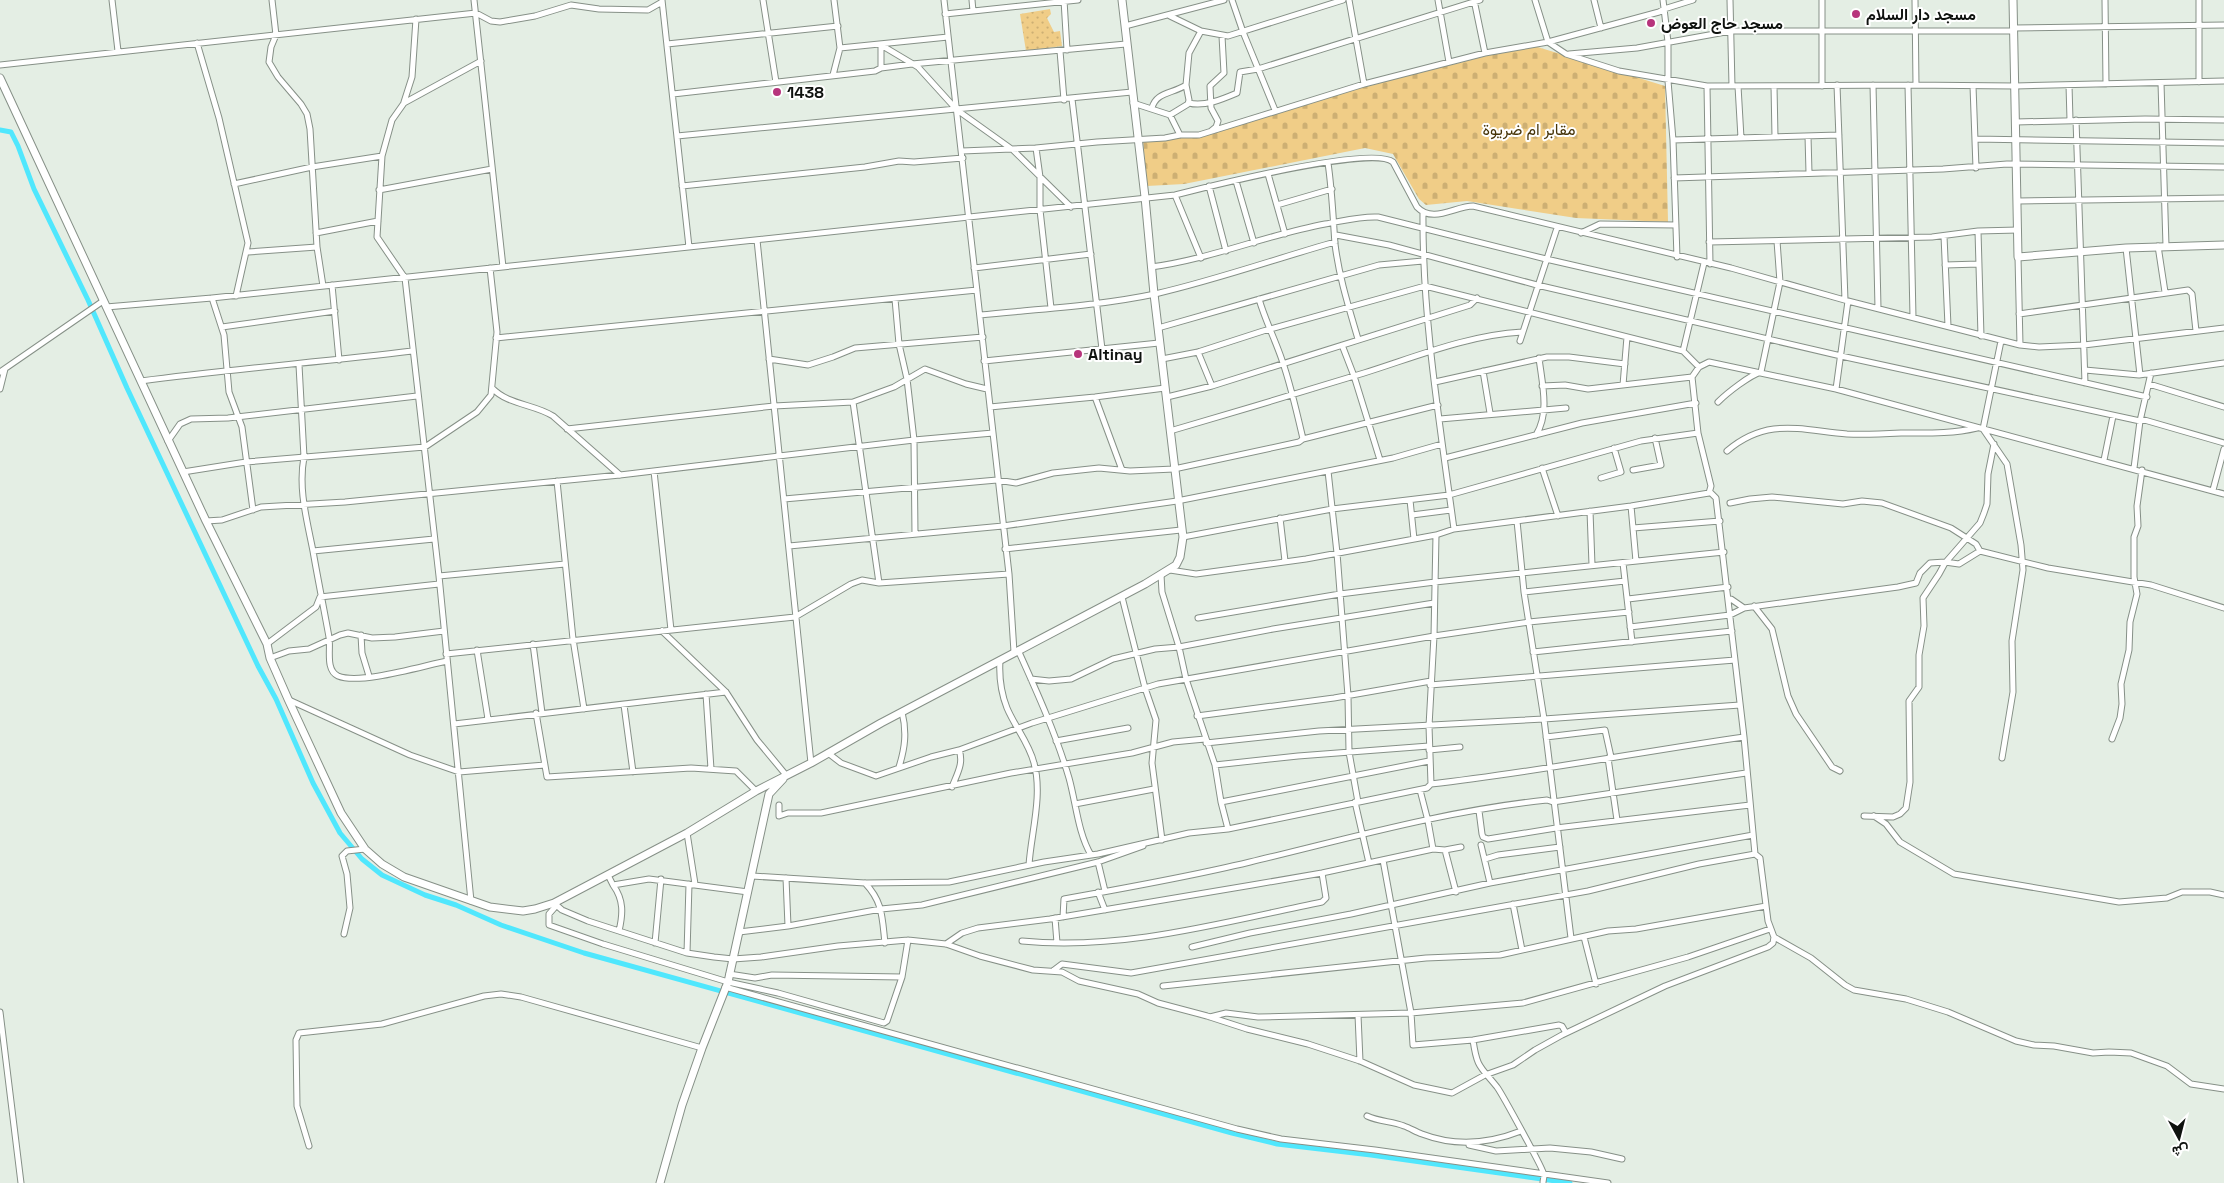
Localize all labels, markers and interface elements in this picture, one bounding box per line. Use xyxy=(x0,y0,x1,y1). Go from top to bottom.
place label: مسجد دار السلام xyxy=(1866,4,1976,25)
marker: مسجد دار السلام xyxy=(1850,8,1862,20)
place label: مسجد حاج العوض xyxy=(1661,13,1783,34)
marker: مسجد حاج العوض xyxy=(1645,17,1657,29)
place label: 1438 xyxy=(787,82,824,103)
marker: 1438 xyxy=(771,86,783,98)
park label: مقابر ام ضريوة xyxy=(1482,119,1576,140)
place label: Altinay xyxy=(1088,344,1143,365)
marker: Altinay xyxy=(1072,348,1084,360)
north arrow xyxy=(2154,1113,2204,1163)
text: ش xyxy=(2171,1141,2190,1161)

